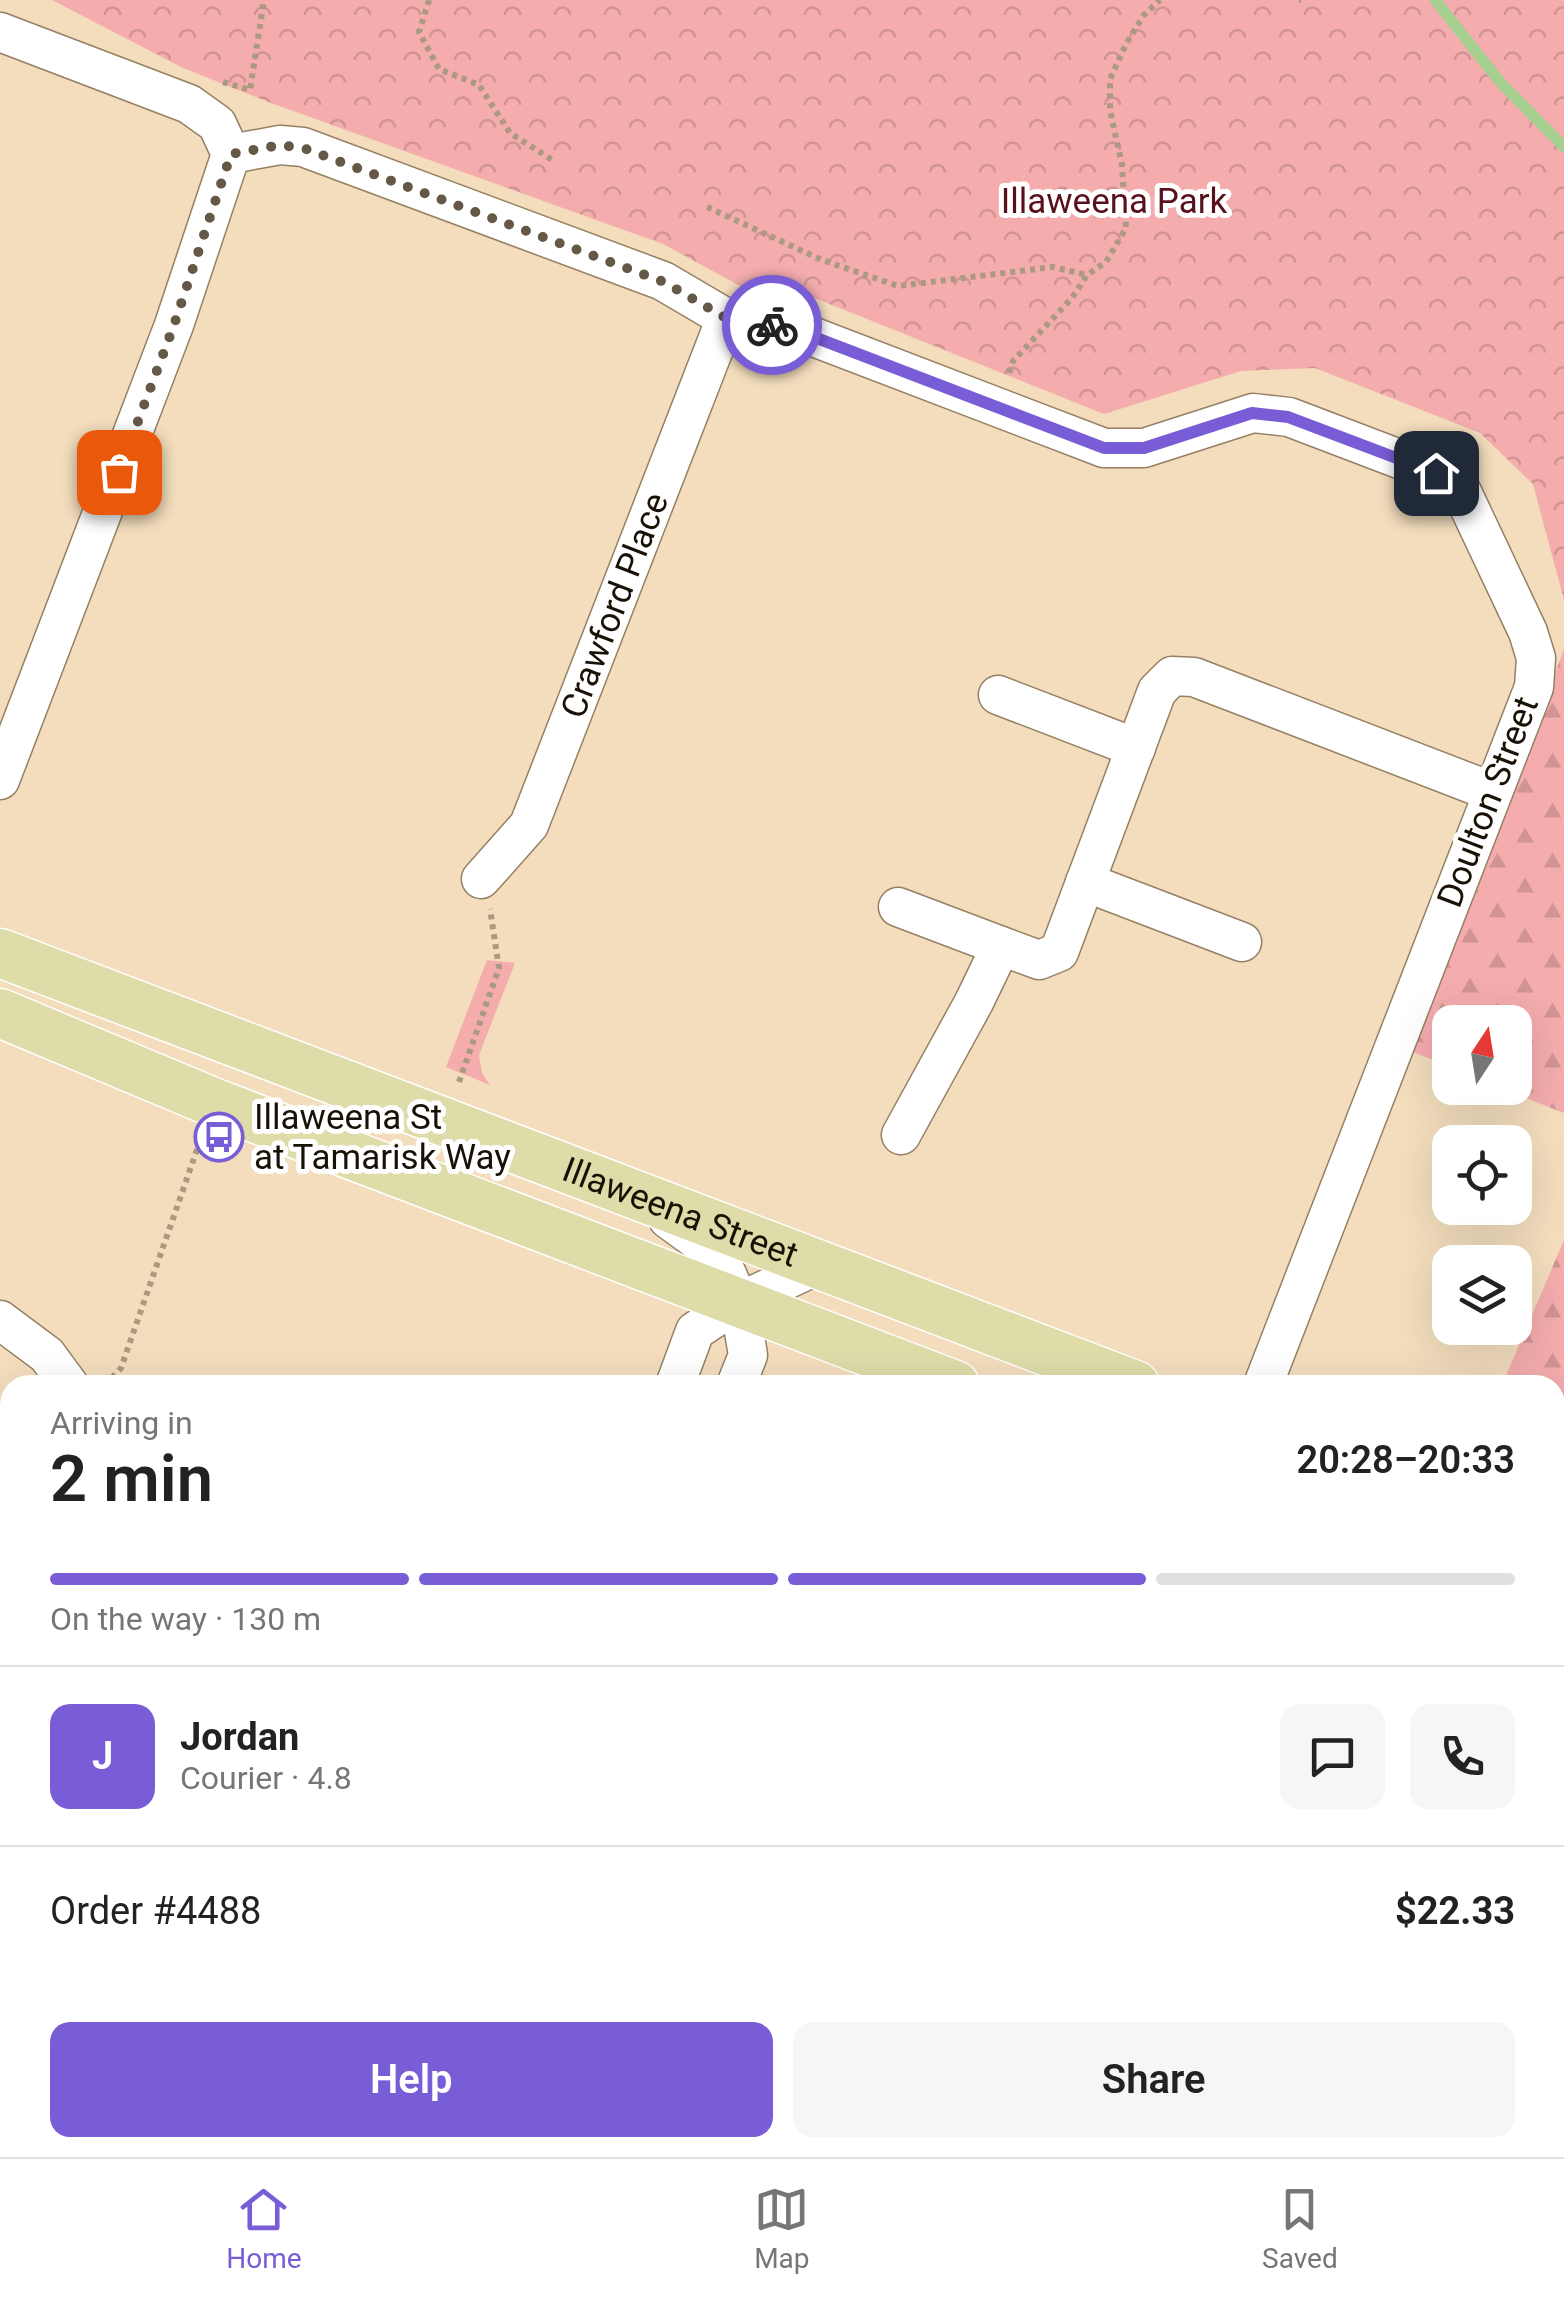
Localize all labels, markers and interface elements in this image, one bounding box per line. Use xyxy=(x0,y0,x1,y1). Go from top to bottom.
park label: Illaweena Park xyxy=(1001,181,1228,222)
courier xyxy=(722,275,822,375)
icon: bike xyxy=(745,298,800,353)
pin xyxy=(77,430,162,515)
pin xyxy=(1394,431,1479,516)
icon: bag xyxy=(92,445,147,500)
icon: home xyxy=(1409,446,1464,501)
street label: Crawford Place xyxy=(552,487,677,724)
street label: Doulton Street xyxy=(1429,691,1547,913)
north arrow xyxy=(1432,1005,1532,1105)
map controls xyxy=(1432,1005,1532,1345)
place label: Illaweena St at Tamarisk Way xyxy=(254,1097,511,1178)
bus stop icon: Illaweena St at Tamarisk Way xyxy=(193,1111,245,1163)
button: locate xyxy=(1432,1125,1532,1225)
street label: Illaweena Street xyxy=(557,1149,804,1275)
button: layers xyxy=(1432,1245,1532,1345)
text: Arriving in xyxy=(50,1404,193,1442)
text: 20:28–20:33 xyxy=(1296,1438,1515,1482)
text: 2 min xyxy=(50,1441,213,1517)
text: On the way · 130 m xyxy=(50,1600,321,1638)
button: chat xyxy=(1280,1704,1385,1809)
button: phone xyxy=(1410,1704,1515,1809)
text: Jordan xyxy=(180,1715,299,1759)
text: J xyxy=(92,1734,113,1778)
text: Courier · 4.8 xyxy=(180,1759,352,1797)
text: Order #4488 xyxy=(50,1889,261,1933)
text: $22.33 xyxy=(1395,1889,1515,1933)
button: Help xyxy=(50,2022,773,2137)
button: Share xyxy=(793,2022,1515,2137)
tab: Home xyxy=(226,2182,302,2275)
tab: Map xyxy=(754,2182,810,2275)
tab: Saved xyxy=(1262,2182,1338,2275)

